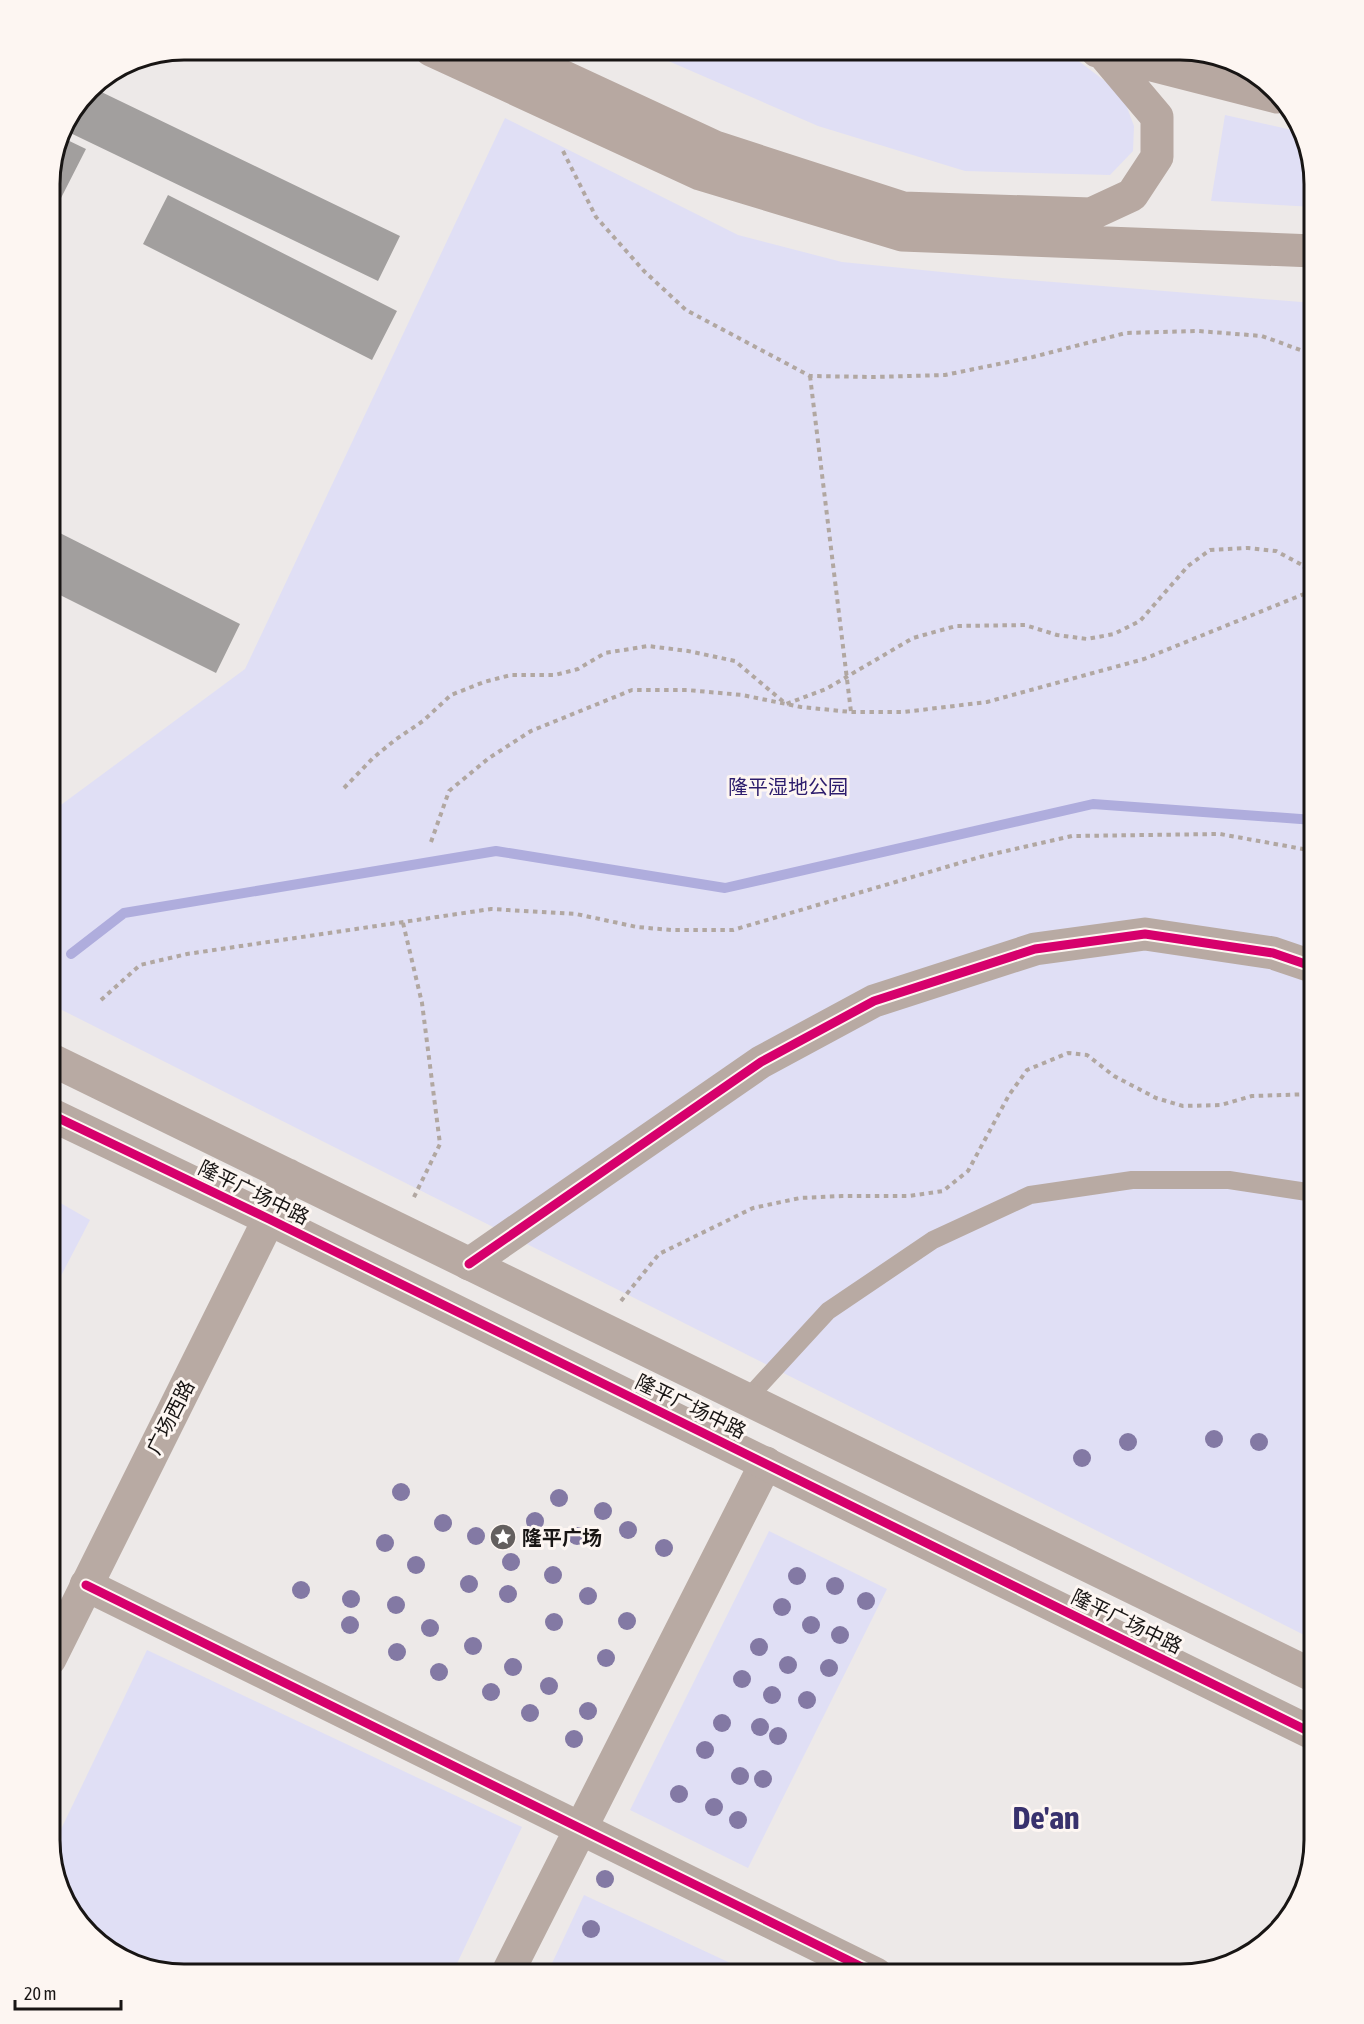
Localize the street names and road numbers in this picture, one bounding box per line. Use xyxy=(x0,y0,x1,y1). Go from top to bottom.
street label: 隆平广场中路 xyxy=(195,1155,313,1229)
street label: 隆平广场中路 xyxy=(632,1369,750,1443)
street label: 广场西路 xyxy=(142,1376,198,1458)
street label: 隆平广场中路 xyxy=(1068,1584,1186,1658)

